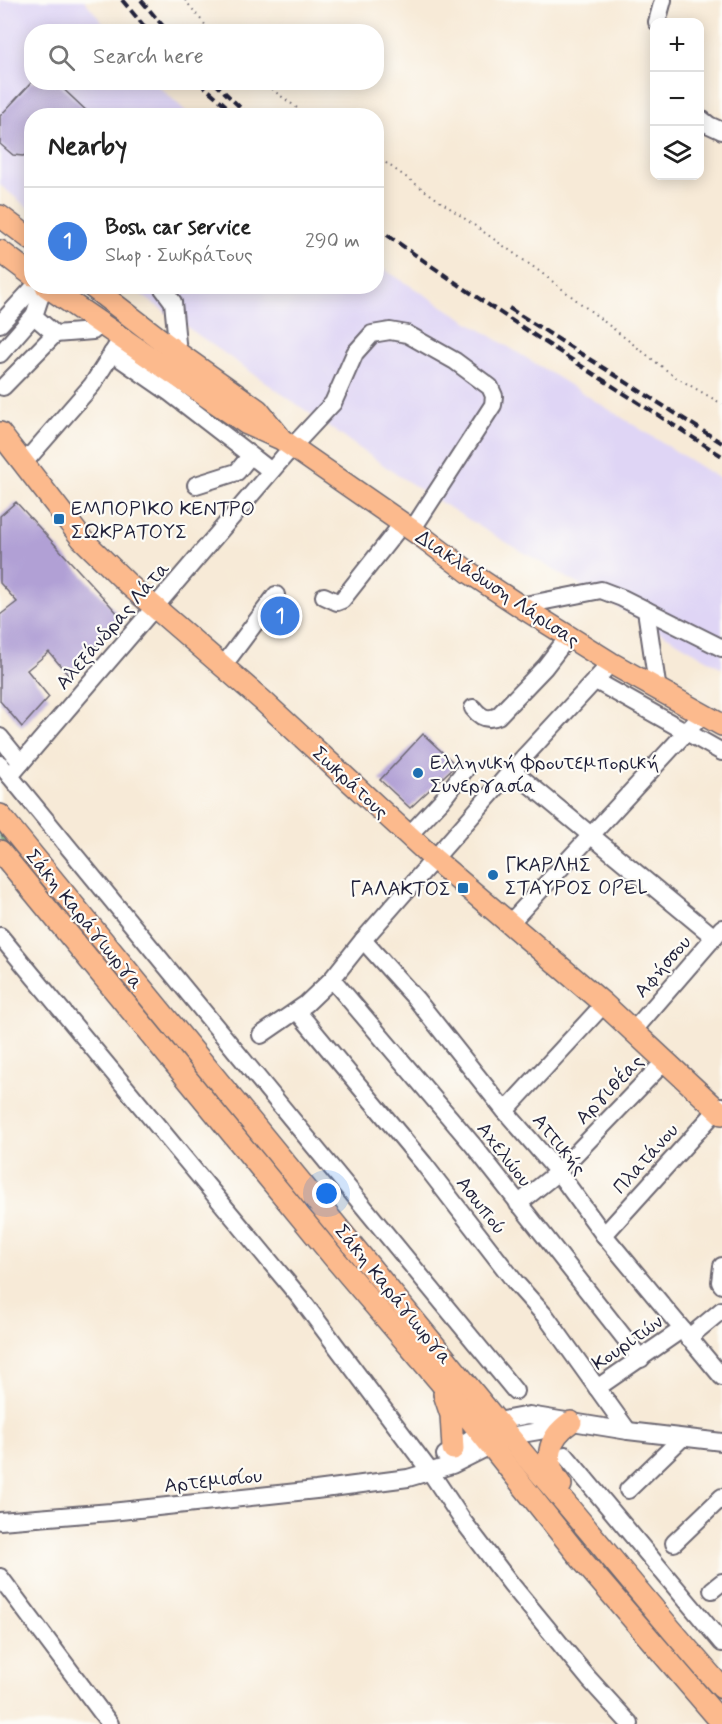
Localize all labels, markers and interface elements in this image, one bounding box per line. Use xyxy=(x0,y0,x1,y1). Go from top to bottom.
map controls xyxy=(650,18,704,180)
button: + xyxy=(650,18,704,72)
search box xyxy=(24,24,384,90)
icon: search xyxy=(45,41,78,74)
text: Search here xyxy=(93,43,204,71)
button: − xyxy=(650,72,704,126)
button: layers xyxy=(650,126,704,180)
text: Nearby xyxy=(48,130,127,164)
text: Bosh car service xyxy=(105,214,251,242)
text: 1 xyxy=(63,228,72,255)
text: 290 m xyxy=(305,228,360,255)
text: Shop · Σωκράτους xyxy=(105,242,253,269)
place label: ΕΜΠΟΡΙΚΟ ΚΕΝΤΡΟ ΣΩΚΡΑΤΟΥΣ xyxy=(71,496,255,546)
marker: ΕΜΠΟΡΙΚΟ ΚΕΝΤΡΟ ΣΩΚΡΑΤΟΥΣ xyxy=(52,512,66,526)
street label: Διακλάδωση Λάρισας xyxy=(410,524,585,654)
street label: Αλεξάνδρας Λάτα xyxy=(50,556,177,696)
pin: 1 xyxy=(260,594,300,638)
street label: Σωκράτους xyxy=(306,741,394,826)
place label: Ελληνική Φρουτεμπορική Συνεργασία xyxy=(430,750,659,800)
marker: Ελληνική Φρουτεμπορική Συνεργασία xyxy=(411,766,425,780)
street label: Σάκη Καράγιωργα xyxy=(19,844,149,996)
place label: ΓΚΑΡΛΗΣ ΣΤΑΥΡΟΣ OPEL xyxy=(505,852,648,902)
marker: ΓΚΑΡΛΗΣ ΣΤΑΥΡΟΣ OPEL xyxy=(486,868,500,882)
place label: ΓΑΛΑΚΤΟΣ xyxy=(350,876,451,903)
marker: ΓΑΛΑΚΤΟΣ xyxy=(456,881,470,895)
street label: Αφήσσου xyxy=(628,930,698,1004)
street label: Αργιθέας xyxy=(570,1049,650,1131)
street label: Αττικής xyxy=(526,1108,592,1182)
street label: Αχελώου xyxy=(470,1117,538,1193)
street label: Πλατάνου xyxy=(607,1118,685,1200)
street label: Ασωπού xyxy=(449,1171,512,1241)
your location xyxy=(312,1179,341,1208)
street label: Σάκη Καράγιωργα xyxy=(328,1219,458,1371)
street label: Κουριτών xyxy=(587,1309,669,1378)
street label: Αρτεμισίου xyxy=(163,1463,264,1500)

